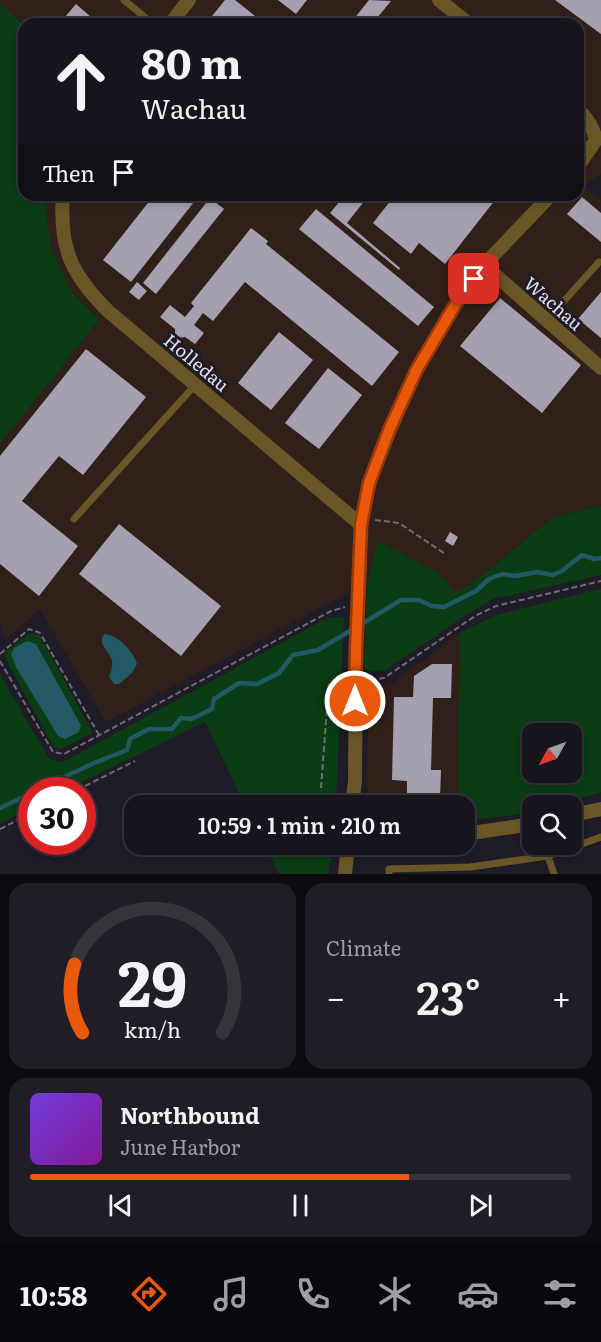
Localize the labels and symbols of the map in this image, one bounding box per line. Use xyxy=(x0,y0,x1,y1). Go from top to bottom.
pin xyxy=(448,253,499,304)
street label: Wachau xyxy=(519,270,589,336)
street label: Holledau xyxy=(158,327,236,397)
position arrow xyxy=(323,669,387,733)
north arrow xyxy=(522,723,582,783)
speed limit sign: 30 xyxy=(18,777,96,855)

